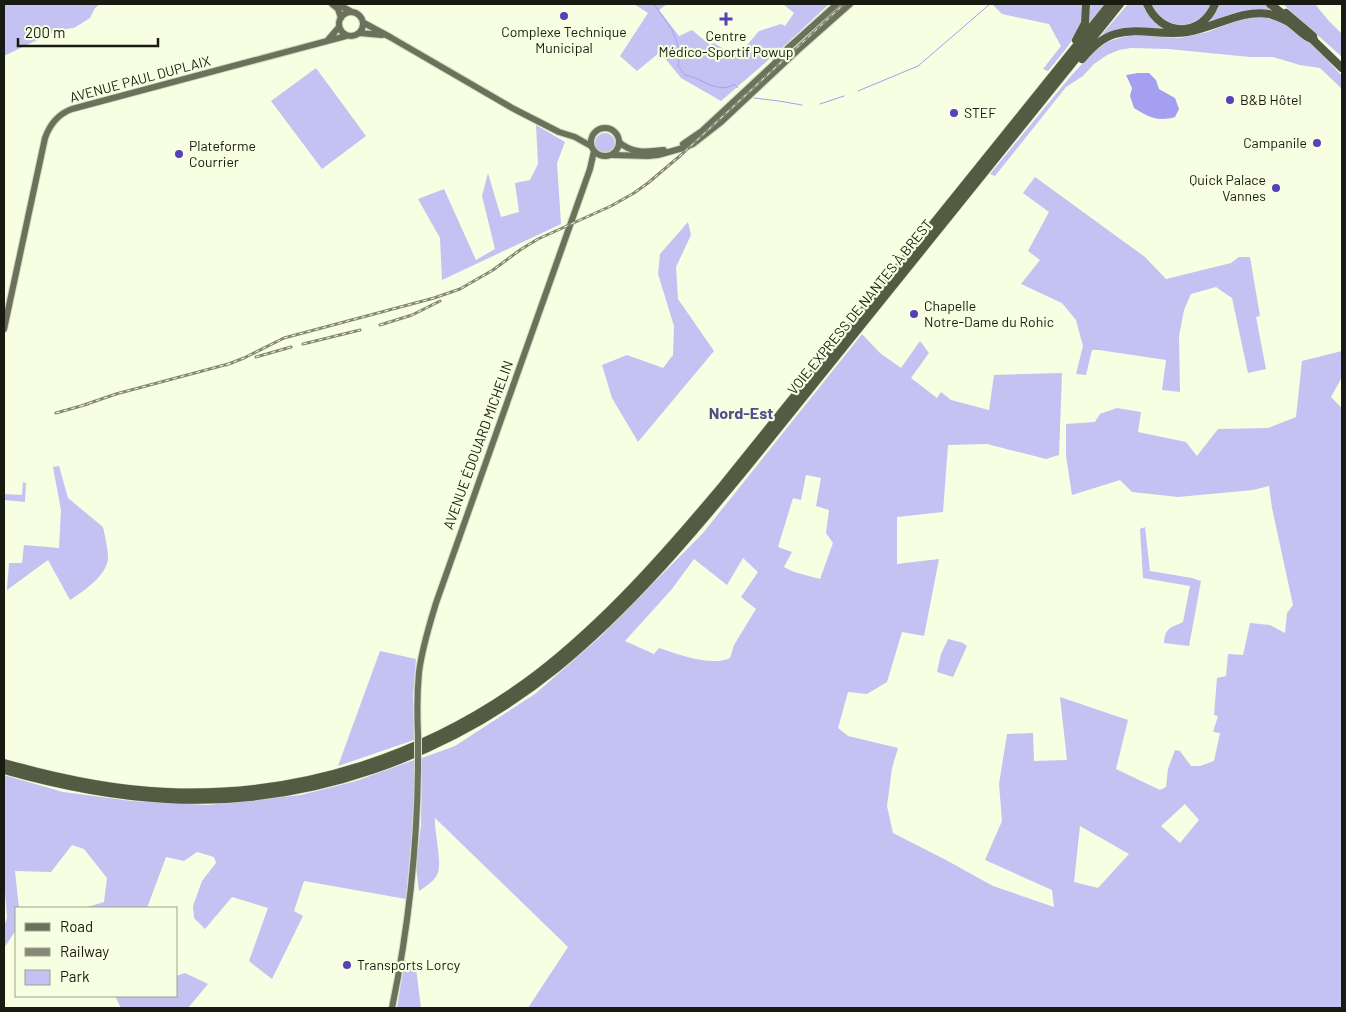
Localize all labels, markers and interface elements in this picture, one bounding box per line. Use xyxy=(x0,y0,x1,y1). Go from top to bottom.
marker: Complexe Technique Municipal xyxy=(558,10,570,22)
marker: Centre Médico-Sportif Powup xyxy=(719,12,733,26)
scale bar xyxy=(18,15,158,47)
text: 200 m xyxy=(25,23,65,41)
place label: Complexe Technique Municipal xyxy=(501,23,627,56)
place label: Centre Médico-Sportif Powup xyxy=(659,27,793,60)
street label: AVENUE PAUL DUPLAIX xyxy=(68,52,212,106)
place label: B&B Hôtel xyxy=(1240,91,1302,108)
marker: B&B Hôtel xyxy=(1224,94,1236,106)
place label: STEF xyxy=(964,104,996,121)
marker: STEF xyxy=(948,107,960,119)
place label: Campanile xyxy=(1243,134,1307,151)
place label: Plateforme Courrier xyxy=(189,137,256,170)
marker: Campanile xyxy=(1311,137,1323,149)
marker: Plateforme Courrier xyxy=(173,148,185,160)
place label: Quick Palace Vannes xyxy=(1189,171,1266,204)
marker: Quick Palace Vannes xyxy=(1270,182,1282,194)
street label: VOIE EXPRESS DE NANTES À BREST xyxy=(784,216,936,398)
place label: Chapelle Notre-Dame du Rohic xyxy=(924,297,1054,330)
marker: Chapelle Notre-Dame du Rohic xyxy=(908,308,920,320)
street label: AVENUE ÉDOUARD MICHELIN xyxy=(439,358,516,531)
district label: Nord-Est xyxy=(709,403,773,422)
legend xyxy=(15,907,178,997)
text: Road xyxy=(60,917,93,935)
text: Railway xyxy=(60,942,109,960)
place label: Transports Lorcy xyxy=(357,956,461,973)
marker: Transports Lorcy xyxy=(341,959,353,971)
text: Park xyxy=(60,967,90,985)

